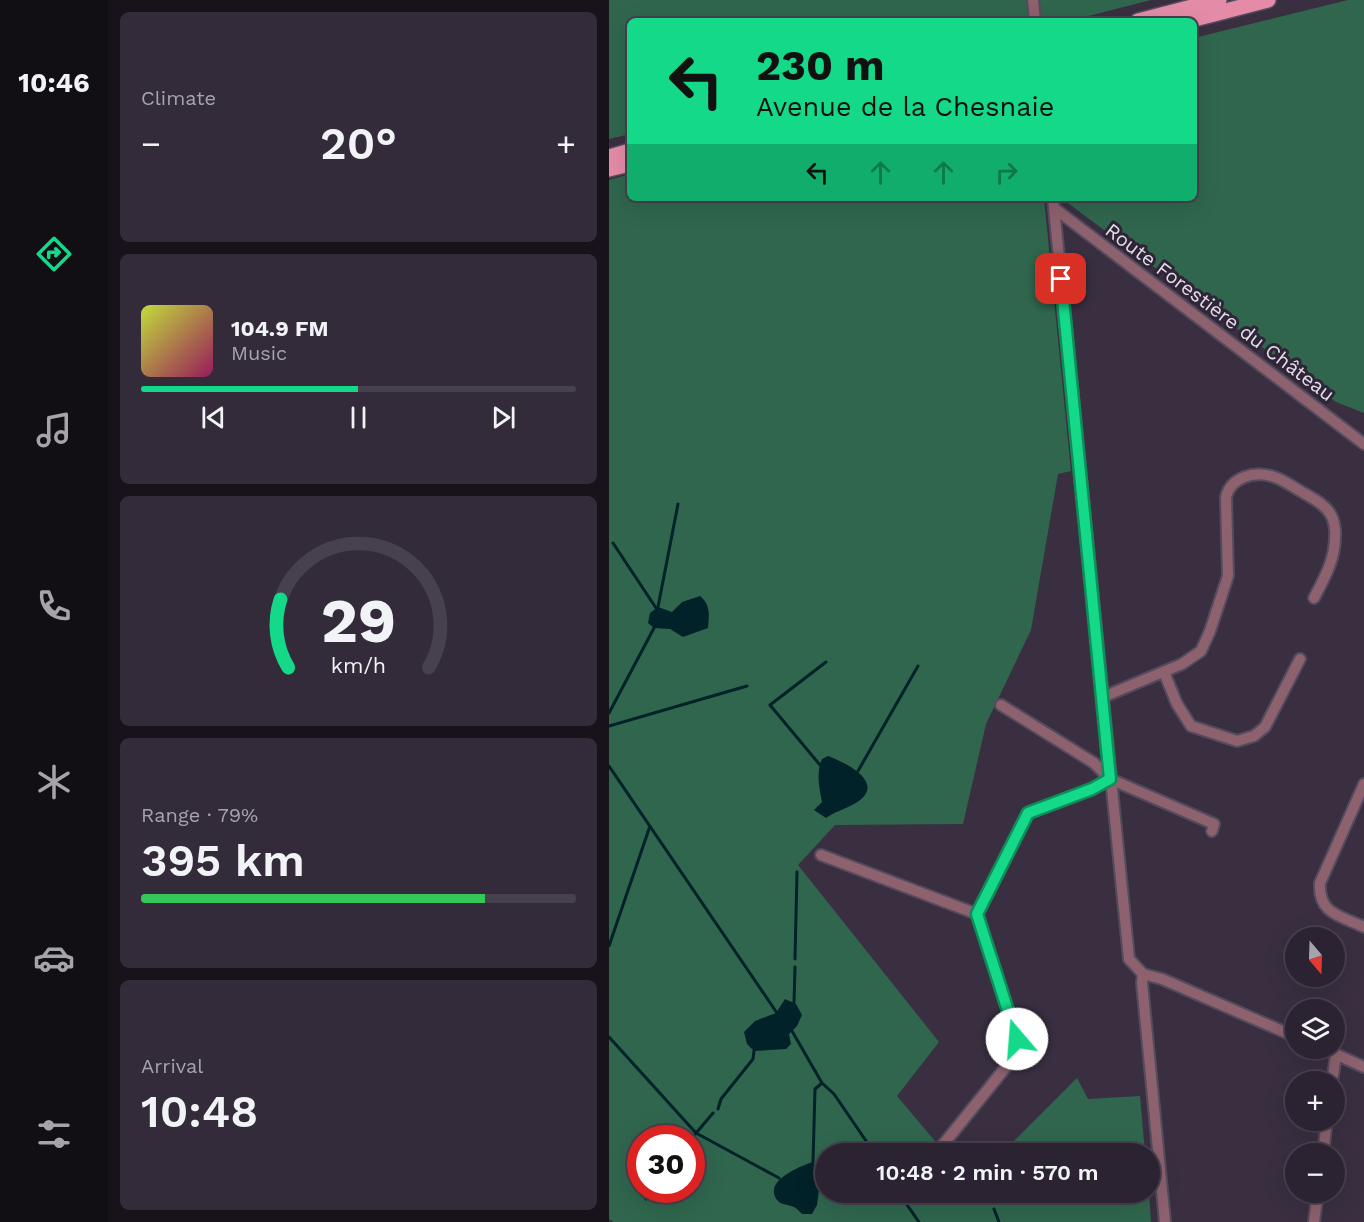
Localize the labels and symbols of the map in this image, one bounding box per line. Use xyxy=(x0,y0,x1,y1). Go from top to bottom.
street label: Route Forestière du Château xyxy=(1101,218,1339,406)
pin xyxy=(1035,253,1086,304)
north arrow xyxy=(1285,927,1345,987)
position arrow xyxy=(985,1007,1049,1071)
speed limit sign: 30 xyxy=(627,1125,705,1203)

